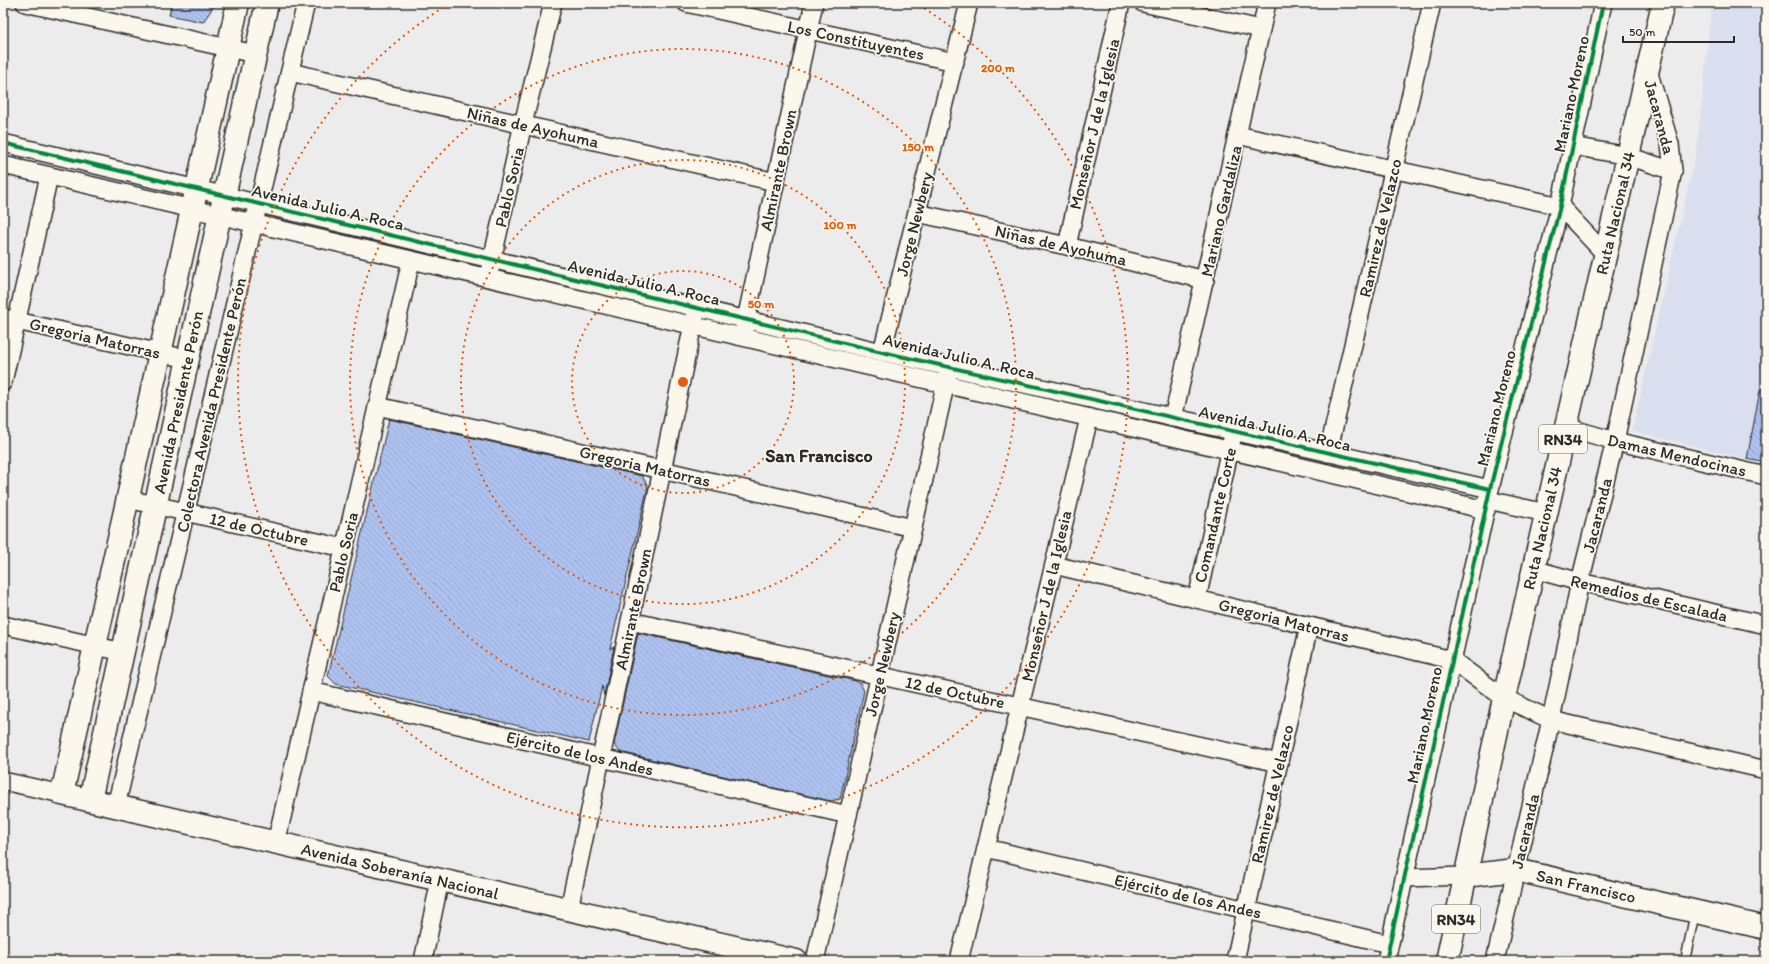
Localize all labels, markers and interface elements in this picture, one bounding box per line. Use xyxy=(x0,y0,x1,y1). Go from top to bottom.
street label: Los Constituyentes xyxy=(786,16,926,64)
scale bar xyxy=(1623,18,1734,44)
text: 50 m xyxy=(1629,25,1655,39)
street label: Mariano Moreno xyxy=(1549,34,1593,154)
street label: Monseñor J de la Iglesia xyxy=(1065,37,1123,211)
text: 200 m xyxy=(981,61,1016,75)
street label: Jacaranda xyxy=(1640,78,1680,157)
street label: Niñas de Ayohuma xyxy=(465,102,601,152)
street label: Almirante Brown xyxy=(755,107,801,233)
text: 150 m xyxy=(902,140,935,154)
street label: Mariano Gardaliza xyxy=(1196,143,1246,279)
street label: Pablo Soria xyxy=(490,145,528,229)
street label: Ruta Nacional 34 xyxy=(1591,149,1639,277)
street label: Ramirez de Velazco xyxy=(1354,157,1406,299)
street label: Jorge Newbery xyxy=(891,170,937,278)
street label: Avenida Julio A. Roca xyxy=(250,180,406,234)
text: 100 m xyxy=(823,218,857,232)
street label: Niñas de Ayohuma xyxy=(993,220,1129,270)
street label: Avenida Julio A. Roca xyxy=(566,255,722,309)
street label: Colectora Avenida Presidente Perón xyxy=(172,276,250,534)
text: 50 m xyxy=(748,297,775,311)
street label: Avenida Presidente Perón xyxy=(149,308,207,495)
street label: Gregoria Matorras xyxy=(27,313,163,363)
street label: Avenida Julio A. Roca xyxy=(881,329,1037,383)
street label: Mariano Moreno xyxy=(1472,348,1520,468)
centre of rings xyxy=(676,375,690,389)
street label: Avenida Julio A. Roca xyxy=(1197,401,1353,455)
road number: RN34 xyxy=(1539,425,1587,453)
street label: Damas Mendocinas xyxy=(1606,429,1748,481)
street label: Gregoria Matorras xyxy=(577,441,713,491)
district label: San Francisco xyxy=(765,445,873,467)
street label: Comandante Corte xyxy=(1190,445,1240,585)
street label: Ruta Nacional 34 xyxy=(1518,464,1566,592)
street label: Jacaranda xyxy=(1578,475,1616,554)
street label: 12 de Octubre xyxy=(208,508,310,550)
street label: Monseñor J de la Iglesia xyxy=(1017,509,1075,683)
street label: Pablo Soria xyxy=(324,510,362,594)
street label: Almirante Brown xyxy=(610,546,656,672)
street label: Remedios de Escalada xyxy=(1569,570,1729,626)
street label: Gregoria Matorras xyxy=(1217,594,1351,646)
street label: Jorge Newbery xyxy=(860,610,904,718)
street label: Mariano Moreno xyxy=(1402,665,1446,785)
street label: 12 de Octubre xyxy=(903,672,1007,712)
street label: Ramirez de Velazco xyxy=(1246,723,1298,865)
street label: Ejército de los Andes xyxy=(505,726,655,780)
street label: Jacaranda xyxy=(1507,791,1543,870)
street label: Avenida Soberanía Nacional xyxy=(299,839,501,904)
street label: San Francisco xyxy=(1534,865,1638,907)
street label: Ejército de los Andes xyxy=(1113,869,1263,923)
road number: RN34 xyxy=(1432,905,1480,933)

